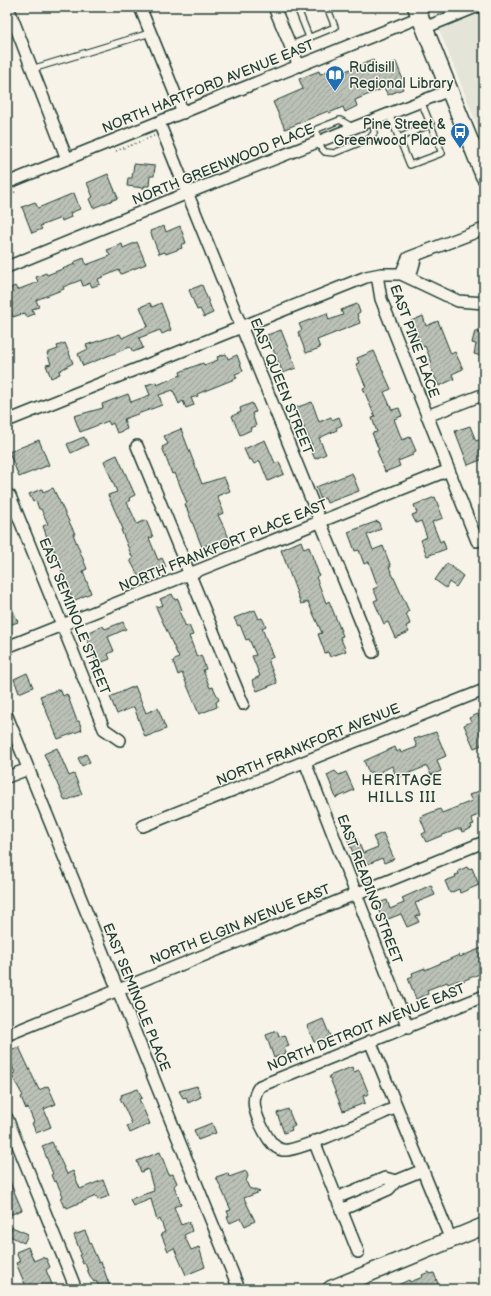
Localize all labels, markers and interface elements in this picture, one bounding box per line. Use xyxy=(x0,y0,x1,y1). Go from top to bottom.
street label: NORTH HARTFORD AVENUE EAST xyxy=(100,36,317,137)
place label: Rudisill Regional Library xyxy=(349,59,454,92)
library icon: Rudisill Regional Library xyxy=(324,64,346,92)
place label: Pine Street & Greenwood Place xyxy=(334,116,446,149)
street label: NORTH GREENWOOD PLACE xyxy=(130,120,317,209)
bus stop icon: Pine Street & Greenwood Place xyxy=(449,121,471,149)
street label: EAST PINE PLACE xyxy=(386,282,443,400)
street label: EAST QUEEN STREET xyxy=(246,316,317,457)
street label: NORTH FRANKFORT PLACE EAST xyxy=(116,495,331,595)
street label: EAST SEMINOLE STREET xyxy=(35,535,114,698)
street label: NORTH FRANKFORT AVENUE xyxy=(214,700,402,789)
district label: HERITAGE HILLS III xyxy=(361,771,443,807)
street label: EAST READING STREET xyxy=(333,812,406,967)
street label: NORTH ELGIN AVENUE EAST xyxy=(148,880,333,969)
street label: EAST SEMINOLE PLACE xyxy=(99,921,174,1074)
street label: NORTH DETROIT AVENUE EAST xyxy=(265,980,468,1075)

